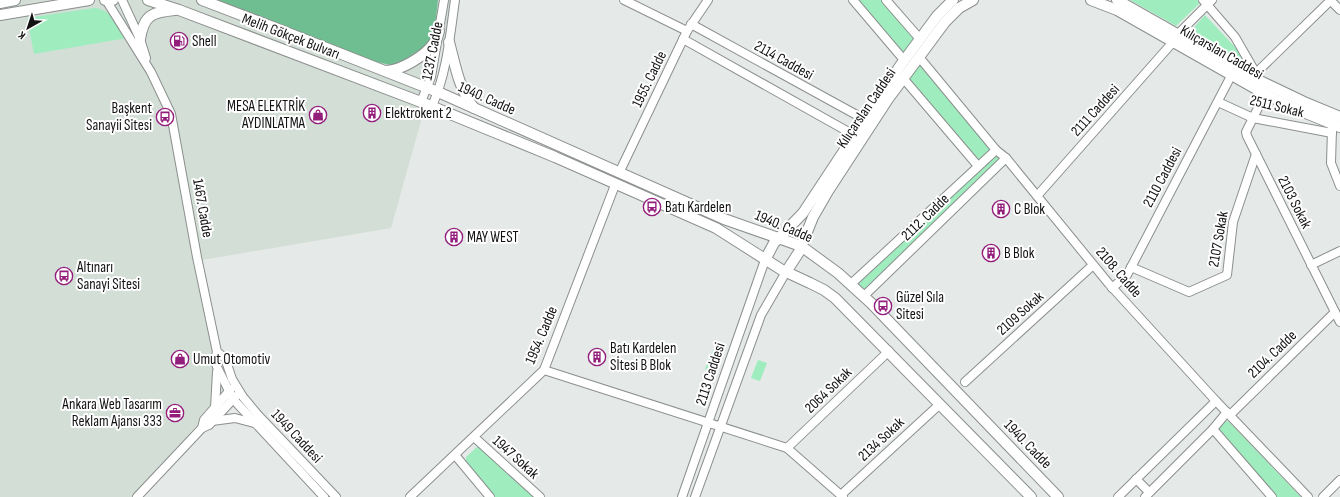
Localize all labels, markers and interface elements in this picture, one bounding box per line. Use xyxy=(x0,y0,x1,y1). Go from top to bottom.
north arrow xyxy=(8,8,48,48)
street label: Melih Gökçek Bulvarı xyxy=(239,9,342,64)
street label: 1237. Cadde xyxy=(418,20,447,82)
street label: Kılıçarslan Caddesi xyxy=(1177,21,1267,84)
text: K xyxy=(15,28,28,42)
fuel station icon: Shell xyxy=(169,31,189,51)
place label: Shell xyxy=(192,32,216,51)
street label: 2114 Caddesi xyxy=(751,36,817,85)
street label: 1955. Cadde xyxy=(628,48,671,111)
street label: Kılıçarslan Caddesi xyxy=(833,64,900,152)
street label: 1940. Cadde xyxy=(455,77,519,120)
street label: 2111 Caddesi xyxy=(1067,80,1124,140)
street label: 2511 Sokak xyxy=(1248,91,1306,122)
place label: MESA ELEKTRİK AYDINLATMA xyxy=(227,97,306,133)
place label: Başkent Sanayii Sitesi xyxy=(86,99,152,135)
building icon: Elektrokent 2 xyxy=(362,103,382,123)
place label: Elektrokent 2 xyxy=(385,104,452,123)
shop icon: MESA ELEKTRİK AYDINLATMA xyxy=(308,105,328,125)
bus stop icon: Başkent Sanayii Sitesi xyxy=(155,107,175,127)
street label: 2110 Caddesi xyxy=(1139,144,1186,211)
street label: 2103 Sokak xyxy=(1273,173,1316,232)
street label: 1467. Cadde xyxy=(188,177,217,239)
street label: 2112. Cadde xyxy=(897,190,953,245)
bus stop icon: Batı Kardelen xyxy=(642,197,662,217)
place label: Batı Kardelen xyxy=(665,198,731,217)
building icon: C Blok xyxy=(991,199,1011,219)
place label: C Blok xyxy=(1014,200,1045,219)
street label: 1940. Cadde xyxy=(752,206,816,247)
street label: 2107 Sokak xyxy=(1204,209,1233,269)
building icon: MAY WEST xyxy=(444,227,464,247)
place label: MAY WEST xyxy=(467,228,519,247)
building icon: B Blok xyxy=(981,243,1001,263)
street label: 2108. Cadde xyxy=(1091,243,1146,302)
place label: B Blok xyxy=(1004,244,1035,263)
place label: Altınarı Sanayi Sitesi xyxy=(76,258,140,294)
bus stop icon: Altınarı Sanayi Sitesi xyxy=(54,266,74,286)
street label: 2109 Sokak xyxy=(993,287,1048,340)
place label: Güzel Sıla Sitesi xyxy=(896,288,944,324)
bus stop icon: Güzel Sıla Sitesi xyxy=(873,296,893,316)
street label: 1954. Cadde xyxy=(521,304,562,367)
street label: 2104. Cadde xyxy=(1244,326,1301,382)
place label: Batı Kardelen Sİtesi B Blok xyxy=(610,339,676,375)
street label: 2113 Caddesi xyxy=(691,340,730,408)
building icon: Batı Kardelen Sİtesi B Blok xyxy=(587,347,607,367)
shop icon: Umut Otomotiv xyxy=(170,349,190,369)
place label: Umut Otomotiv xyxy=(193,350,271,369)
street label: 2064 Sokak xyxy=(801,363,856,417)
place label: Ankara Web Tasarım Reklam Ajansı 333 xyxy=(61,395,162,431)
office icon: Ankara Web Tasarım Reklam Ajansı 333 xyxy=(165,403,185,423)
street label: 1949 Caddesi xyxy=(267,405,326,467)
street label: 2134 Sokak xyxy=(854,413,909,466)
street label: 1940. Cadde xyxy=(1000,416,1056,473)
street label: 1947 Sokak xyxy=(488,431,543,483)

